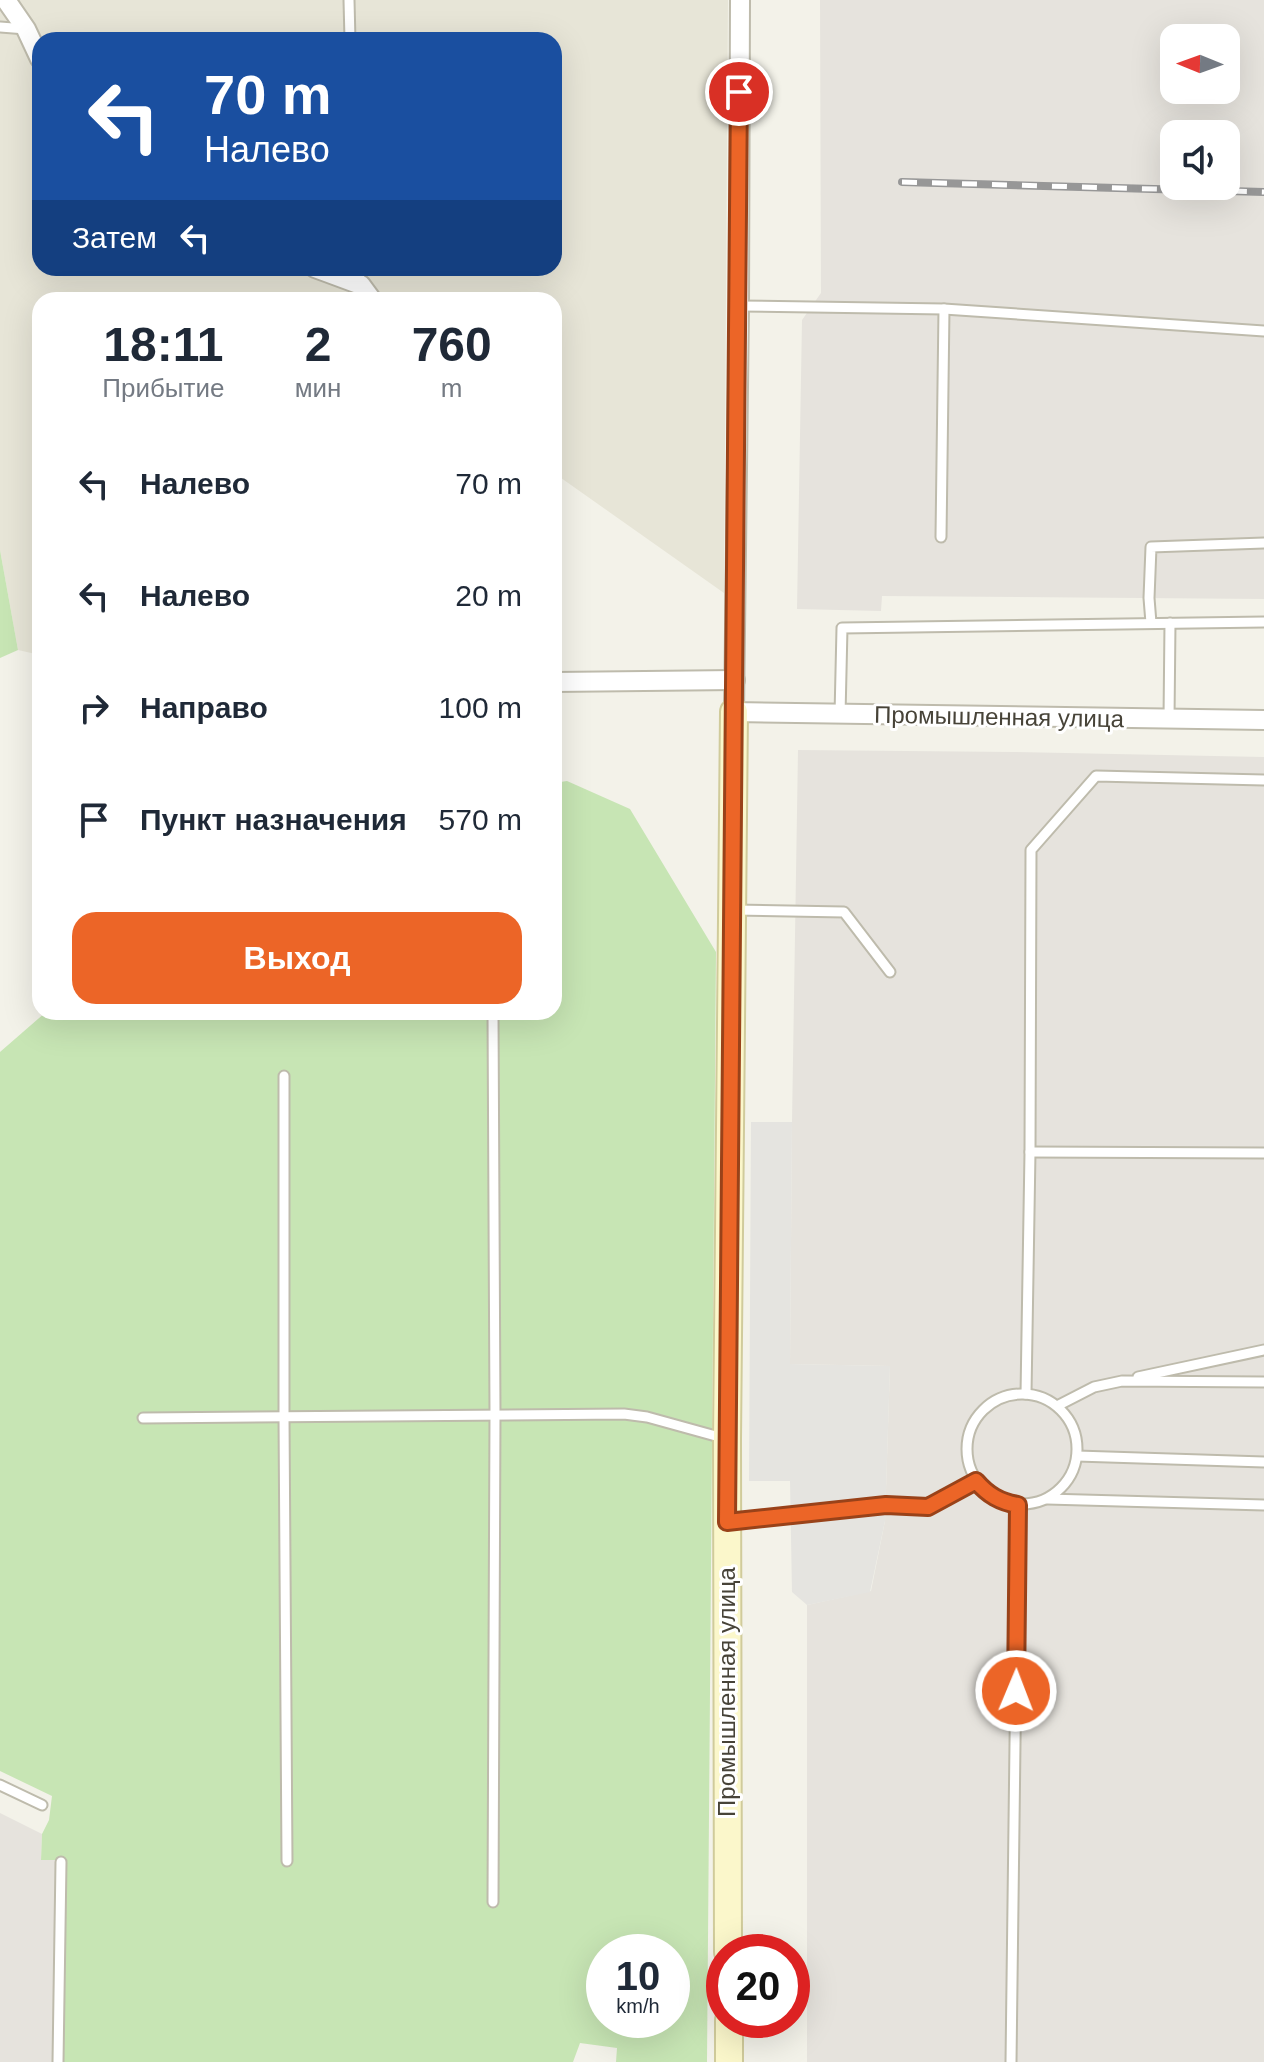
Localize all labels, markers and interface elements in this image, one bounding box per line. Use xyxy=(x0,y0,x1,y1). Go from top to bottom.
north arrow xyxy=(1160,24,1240,104)
map controls xyxy=(1160,24,1240,200)
pin xyxy=(705,58,773,126)
text: 70 m xyxy=(204,63,332,126)
icon: left xyxy=(72,64,176,168)
icon: arrive xyxy=(717,70,761,114)
button: sound xyxy=(1160,120,1240,200)
text: Налево xyxy=(204,129,330,170)
icon: left xyxy=(173,216,217,260)
text: Затем xyxy=(72,221,157,254)
text: 18:11 xyxy=(103,318,223,371)
text: 2 xyxy=(305,318,331,371)
text: 760 xyxy=(412,318,492,371)
text: Прибытие xyxy=(102,373,224,403)
text: мин xyxy=(295,373,341,403)
text: m xyxy=(441,373,463,403)
icon: left xyxy=(72,462,116,506)
text: Налево xyxy=(140,467,250,500)
text: 70 m xyxy=(455,467,522,500)
icon: left xyxy=(72,574,116,618)
text: Налево xyxy=(140,579,250,612)
text: 20 m xyxy=(455,579,522,612)
icon: right xyxy=(72,686,116,730)
text: Направо xyxy=(140,691,268,724)
text: 100 m xyxy=(439,691,522,724)
street label: Промышленная улица xyxy=(874,701,1125,732)
icon: arrive xyxy=(72,798,116,842)
text: Пункт назначения xyxy=(140,803,407,836)
text: 570 m xyxy=(439,803,522,836)
button: Выход xyxy=(72,912,522,1004)
street label: Промышленная улица xyxy=(713,1566,740,1817)
position arrow xyxy=(974,1649,1058,1733)
speed limit sign: 20 xyxy=(706,1934,810,2038)
text: 10 xyxy=(616,1954,660,1998)
text: km/h xyxy=(616,1995,660,2017)

